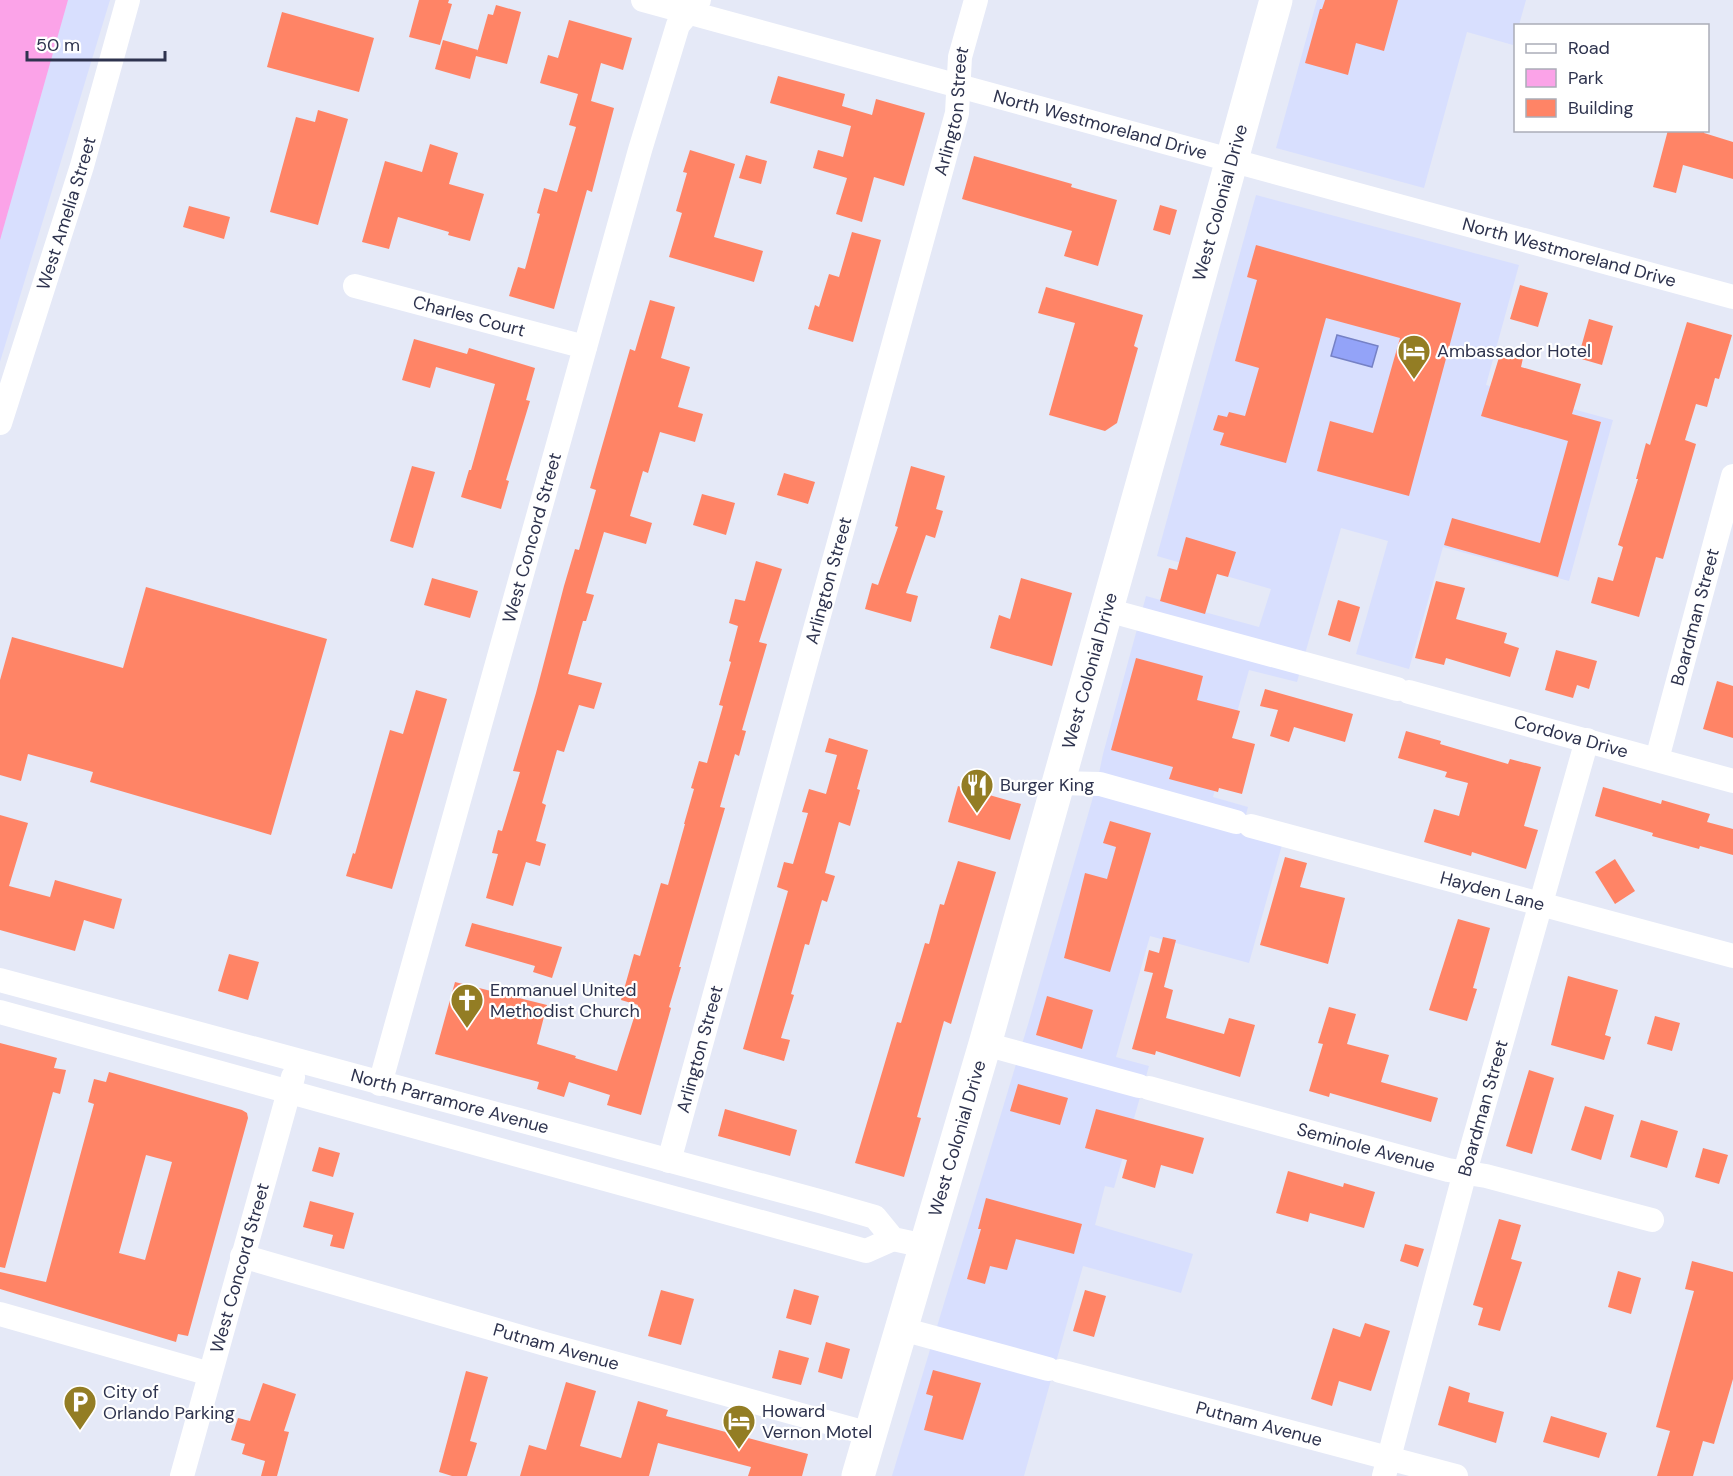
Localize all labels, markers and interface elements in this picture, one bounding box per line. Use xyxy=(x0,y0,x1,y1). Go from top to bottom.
scale bar xyxy=(27,24,165,62)
legend xyxy=(1514,24,1709,132)
text: 50 m xyxy=(36,33,80,57)
text: Road xyxy=(1568,36,1610,60)
street label: Arlington Street xyxy=(928,44,974,178)
text: Park xyxy=(1568,66,1604,90)
street label: North Westmoreland Drive xyxy=(991,84,1210,165)
text: Building xyxy=(1568,96,1633,120)
street label: West Colonial Drive xyxy=(1187,121,1253,284)
street label: West Amelia Street xyxy=(31,134,102,293)
street label: North Westmoreland Drive xyxy=(1460,212,1679,293)
street label: Charles Court xyxy=(410,290,528,343)
hotel icon: Ambassador Hotel xyxy=(1396,333,1432,380)
place label: Ambassador Hotel xyxy=(1437,339,1591,363)
street label: West Concord Street xyxy=(497,450,567,626)
street label: Arlington Street xyxy=(800,514,857,647)
street label: Boardman Street xyxy=(1665,546,1725,688)
street label: West Colonial Drive xyxy=(1056,590,1123,752)
street label: Cordova Drive xyxy=(1511,709,1631,764)
restaurant icon: Burger King xyxy=(959,767,995,814)
place label: Burger King xyxy=(1000,773,1094,797)
street label: Hayden Lane xyxy=(1437,866,1547,917)
place label: Emmanuel United Methodist Church xyxy=(490,978,640,1023)
church icon: Emmanuel United Methodist Church xyxy=(449,982,485,1029)
street label: Arlington Street xyxy=(671,983,729,1116)
street label: Boardman Street xyxy=(1452,1037,1514,1179)
street label: West Colonial Drive xyxy=(923,1057,992,1219)
street label: North Parramore Avenue xyxy=(348,1063,552,1140)
street label: Seminole Avenue xyxy=(1294,1117,1438,1178)
street label: West Concord Street xyxy=(205,1180,275,1356)
street label: Putnam Avenue xyxy=(490,1318,622,1376)
place label: City of Orlando Parking xyxy=(103,1380,235,1425)
parking icon: City of Orlando Parking xyxy=(62,1384,98,1431)
street label: Putnam Avenue xyxy=(1193,1396,1325,1452)
place label: Howard Vernon Motel xyxy=(762,1399,872,1444)
hotel icon: Howard Vernon Motel xyxy=(721,1403,757,1450)

